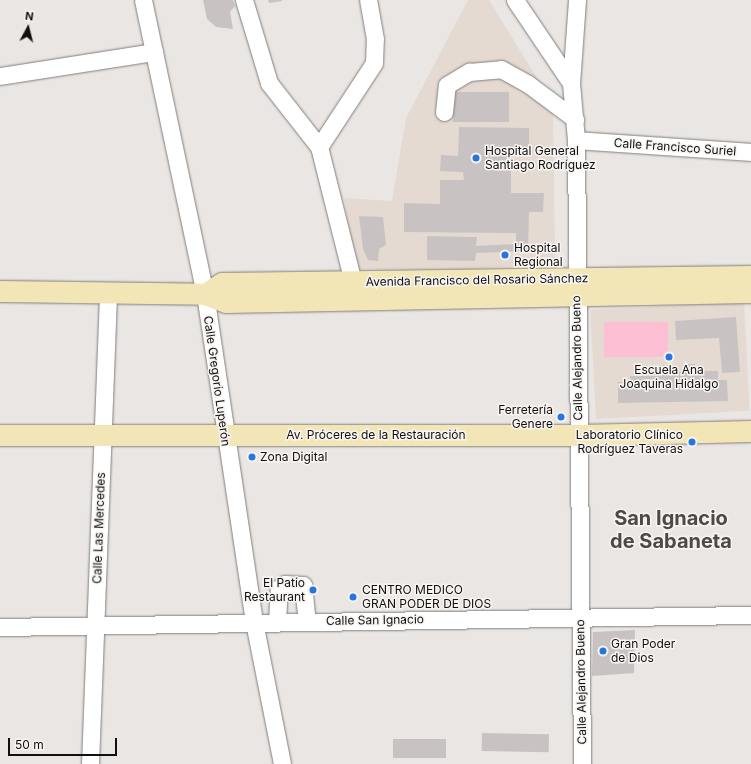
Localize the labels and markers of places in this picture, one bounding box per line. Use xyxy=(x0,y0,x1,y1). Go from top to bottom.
place label: Hospital General Santiago Rodríguez xyxy=(485,144,596,172)
marker: Hospital General Santiago Rodríguez xyxy=(470,152,482,164)
place label: Hospital Regional xyxy=(514,241,563,269)
marker: Hospital Regional xyxy=(499,249,511,261)
marker: Escuela Ana Joaquina Hidalgo xyxy=(664,352,674,362)
place label: Escuela Ana Joaquina Hidalgo xyxy=(620,363,718,391)
place label: Ferretería Genere xyxy=(498,403,553,431)
marker: Ferretería Genere xyxy=(556,412,566,422)
place label: Laboratorio Clínico Rodríguez Taveras xyxy=(576,428,683,456)
marker: Laboratorio Clínico Rodríguez Taveras xyxy=(686,436,698,448)
place label: Zona Digital xyxy=(260,450,327,464)
marker: Zona Digital xyxy=(247,452,257,462)
place label: El Patio Restaurant xyxy=(244,576,305,604)
place label: CENTRO MEDICO GRAN PODER DE DIOS xyxy=(362,583,491,611)
marker: El Patio Restaurant xyxy=(308,585,318,595)
marker: CENTRO MEDICO GRAN PODER DE DIOS xyxy=(347,591,359,603)
place label: Gran Poder de Dios xyxy=(611,637,675,665)
marker: Gran Poder de Dios xyxy=(598,646,608,656)

